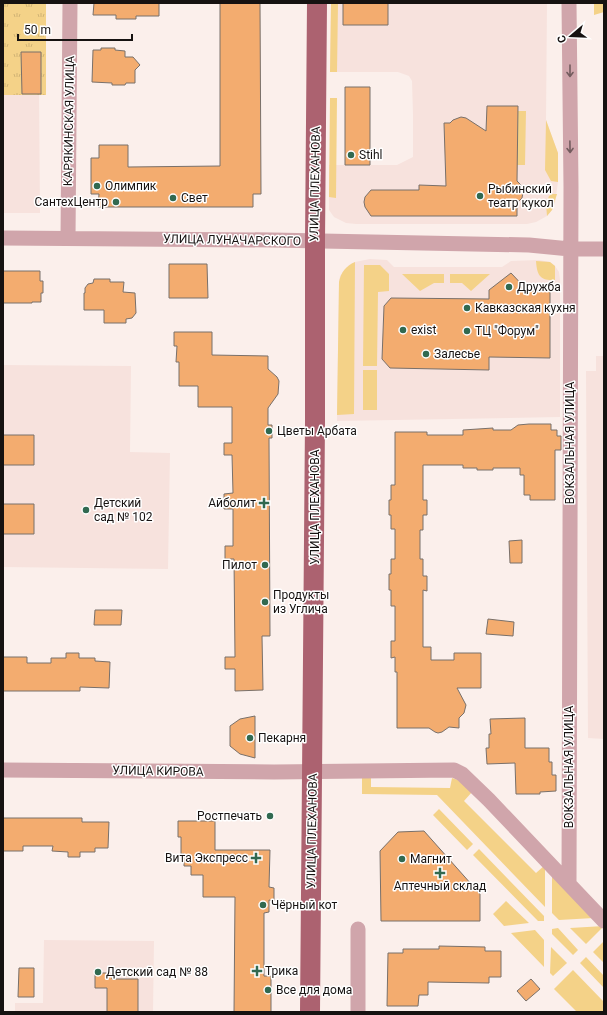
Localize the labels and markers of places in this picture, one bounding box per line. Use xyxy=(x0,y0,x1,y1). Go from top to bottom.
place label: Stihl xyxy=(359,148,383,162)
marker: Stihl xyxy=(346,150,356,160)
place label: Олимпик xyxy=(105,179,157,193)
marker: Олимпик xyxy=(92,181,102,191)
place label: Рыбинский театр кукол xyxy=(488,182,554,210)
place label: Свет xyxy=(181,191,208,205)
marker: Рыбинский театр кукол xyxy=(475,191,485,201)
marker: Свет xyxy=(168,193,178,203)
place label: СантехЦентр xyxy=(35,195,108,209)
marker: СантехЦентр xyxy=(111,197,121,207)
place label: Дружба xyxy=(517,280,561,294)
marker: Дружба xyxy=(504,282,514,292)
place label: Кавказская кухня xyxy=(475,301,576,315)
marker: Кавказская кухня xyxy=(462,303,472,313)
place label: exist xyxy=(411,323,436,337)
place label: ТЦ "Форум" xyxy=(475,324,539,338)
marker: exist xyxy=(398,325,408,335)
marker: ТЦ "Форум" xyxy=(462,326,472,336)
place label: Залесье xyxy=(434,347,480,361)
marker: Залесье xyxy=(421,349,431,359)
place label: Цветы Арбата xyxy=(277,424,357,438)
marker: Цветы Арбата xyxy=(264,426,274,436)
place label: Детский сад № 102 xyxy=(94,496,153,524)
place label: Айболит xyxy=(208,496,256,510)
marker: Айболит xyxy=(259,498,269,508)
marker: Детский сад № 102 xyxy=(81,505,91,515)
place label: Пилот xyxy=(222,558,257,572)
marker: Пилот xyxy=(260,560,270,570)
place label: Продукты из Углича xyxy=(273,588,329,616)
marker: Продукты из Углича xyxy=(260,597,270,607)
place label: Пекарня xyxy=(258,731,306,745)
marker: Пекарня xyxy=(245,733,255,743)
place label: Ростпечать xyxy=(197,809,262,823)
marker: Ростпечать xyxy=(265,811,275,821)
place label: Вита Экспресс xyxy=(165,851,248,865)
place label: Магнит xyxy=(410,852,452,866)
marker: Вита Экспресс xyxy=(251,853,261,863)
marker: Магнит xyxy=(397,854,407,864)
marker: Аптечный склад xyxy=(435,868,445,878)
place label: Аптечный склад xyxy=(394,879,486,893)
place label: Чёрный кот xyxy=(271,898,338,912)
marker: Чёрный кот xyxy=(258,900,268,910)
place label: Трика xyxy=(265,964,298,978)
place label: Детский сад № 88 xyxy=(106,965,208,979)
marker: Трика xyxy=(252,966,262,976)
marker: Детский сад № 88 xyxy=(93,967,103,977)
place label: Все для дома xyxy=(276,983,352,997)
marker: Все для дома xyxy=(263,985,273,995)

